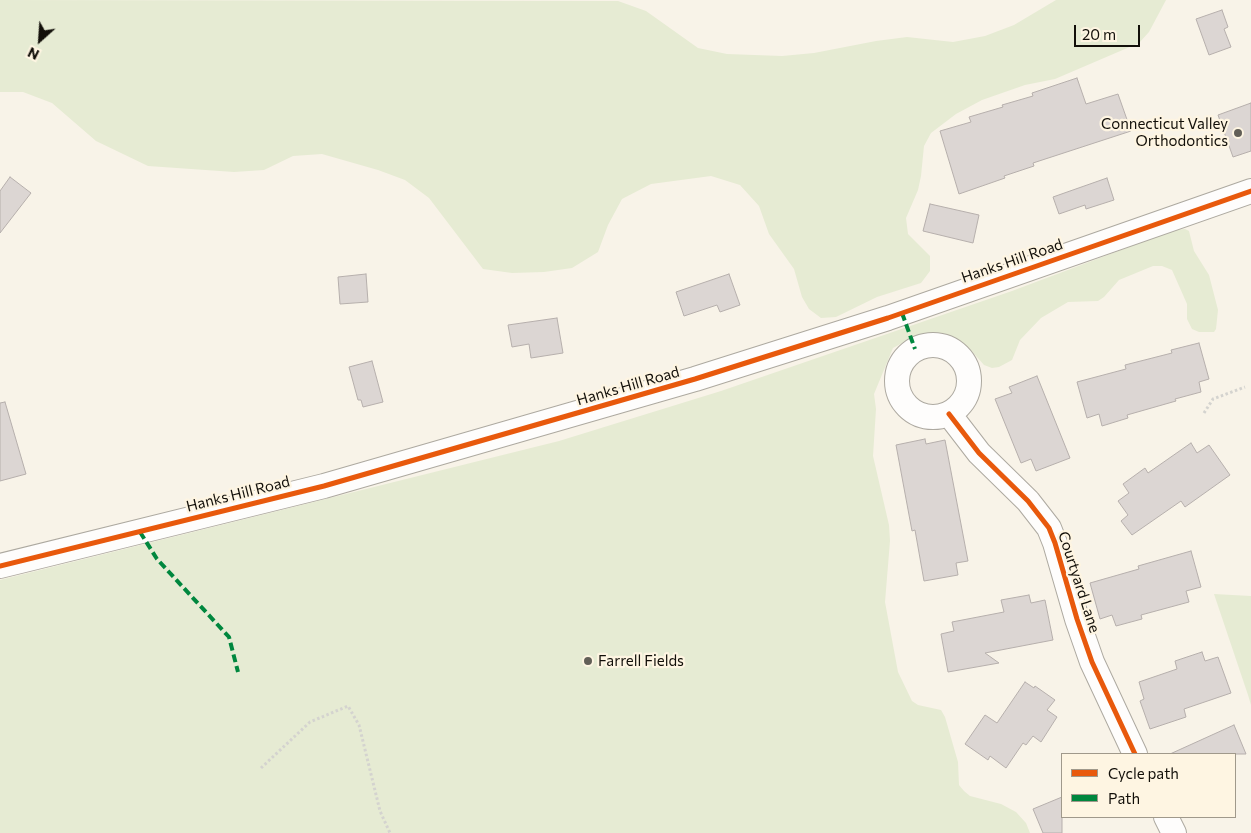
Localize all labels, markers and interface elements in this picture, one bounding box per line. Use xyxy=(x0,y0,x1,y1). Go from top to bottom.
north arrow xyxy=(15,15,65,65)
scale bar xyxy=(1076,15,1142,47)
text: 20 m xyxy=(1082,25,1116,43)
text: N xyxy=(25,44,42,64)
place label: Connecticut Valley Orthodontics xyxy=(1101,115,1228,150)
marker: Connecticut Valley Orthodontics xyxy=(1232,127,1244,139)
street label: Hanks Hill Road xyxy=(959,235,1065,287)
street label: Hanks Hill Road xyxy=(575,363,681,409)
street label: Hanks Hill Road xyxy=(184,472,292,516)
street label: Courtyard Lane xyxy=(1054,529,1104,635)
place label: Farrell Fields xyxy=(598,652,684,670)
marker: Farrell Fields xyxy=(582,655,594,667)
legend xyxy=(1061,753,1236,818)
text: Cycle path xyxy=(1108,764,1179,782)
text: Path xyxy=(1108,789,1140,807)

